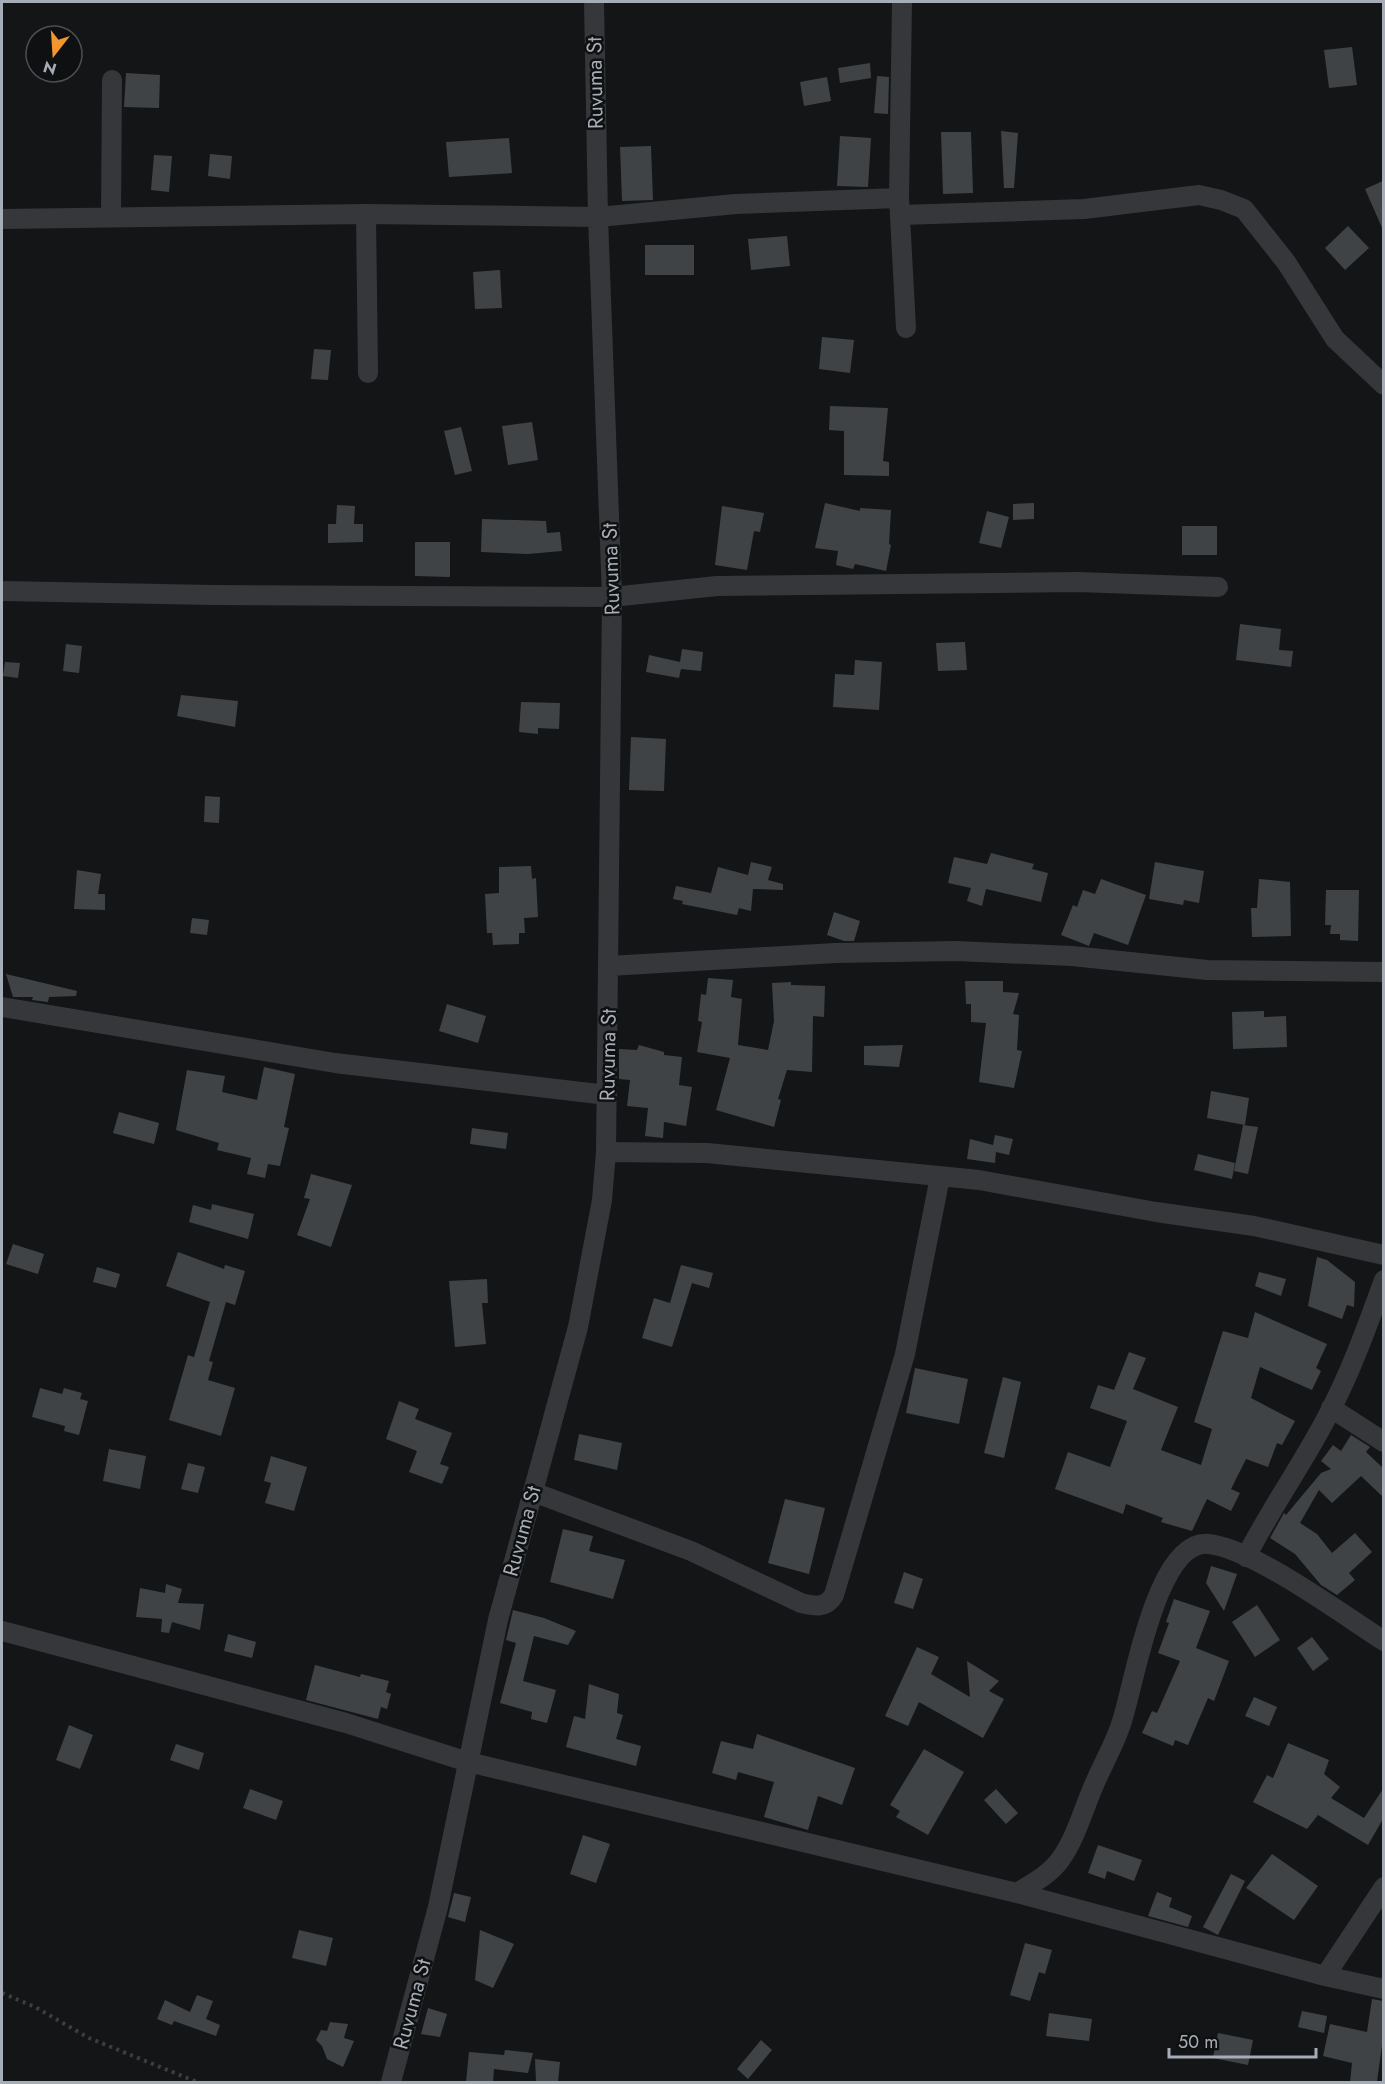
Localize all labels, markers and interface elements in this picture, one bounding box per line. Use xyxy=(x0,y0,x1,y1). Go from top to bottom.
north arrow xyxy=(24,24,84,84)
street label: Ruvuma St xyxy=(579,37,611,129)
text: N xyxy=(40,55,59,81)
street label: Ruvuma St xyxy=(594,522,628,616)
street label: Ruvuma St xyxy=(592,1009,624,1101)
street label: Ruvuma St xyxy=(496,1482,548,1580)
street label: Ruvuma St xyxy=(386,1955,438,2053)
scale bar xyxy=(1169,2021,1316,2059)
text: 50 m xyxy=(1178,2029,1218,2055)

